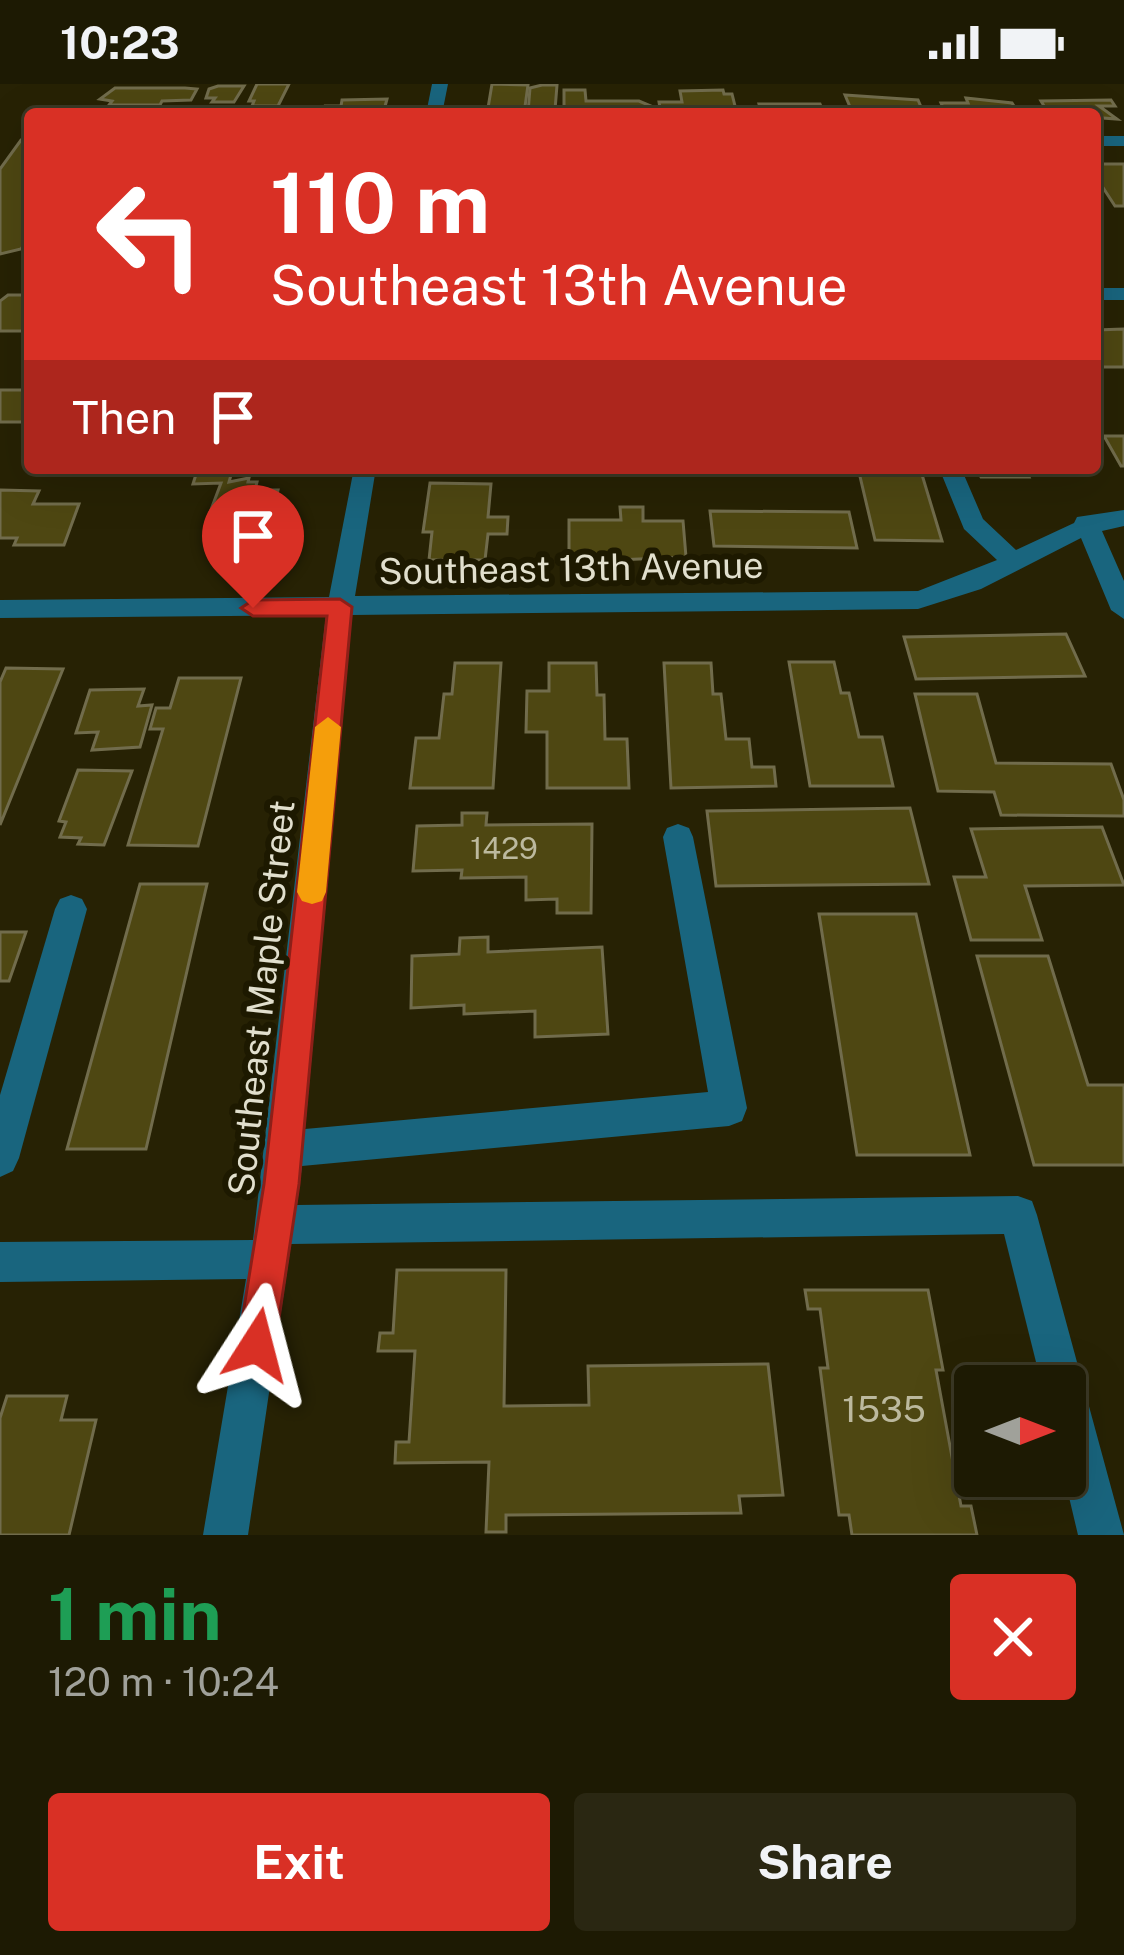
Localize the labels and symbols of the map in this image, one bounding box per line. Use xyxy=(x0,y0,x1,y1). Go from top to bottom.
pin xyxy=(202,485,304,608)
street label: Southeast 13th Avenue xyxy=(378,544,764,592)
street label: Southeast Maple Street xyxy=(219,798,303,1198)
house number: 1429 xyxy=(470,830,538,866)
position arrow xyxy=(194,1282,320,1408)
north arrow xyxy=(954,1365,1086,1497)
house number: 1535 xyxy=(842,1388,926,1430)

